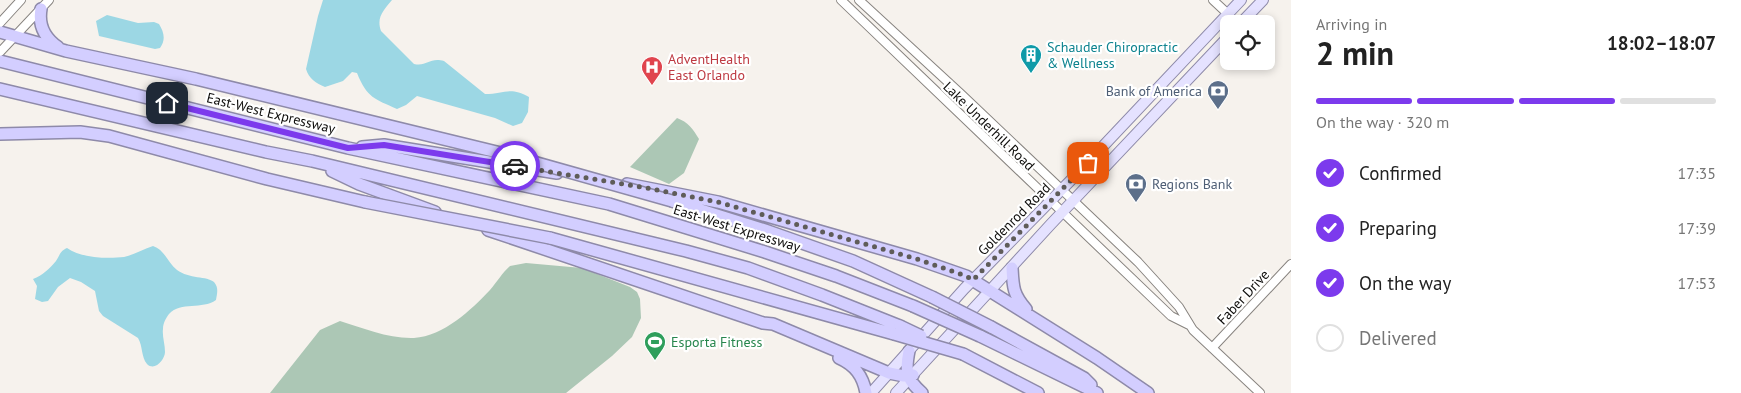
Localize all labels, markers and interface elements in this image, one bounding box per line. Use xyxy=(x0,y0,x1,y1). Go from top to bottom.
text: Arriving in xyxy=(1316,14,1387,34)
map controls xyxy=(1220,15,1275,70)
button: locate xyxy=(1220,15,1275,70)
text: 18:02–18:07 xyxy=(1607,31,1716,55)
text: 2 min xyxy=(1316,32,1394,74)
place label: Schauder Chiropractic & Wellness xyxy=(1047,38,1178,72)
building icon: Schauder Chiropractic & Wellness xyxy=(1019,43,1043,74)
place label: AdventHealth East Orlando xyxy=(668,50,750,84)
hospital icon: AdventHealth East Orlando xyxy=(640,55,664,86)
street label: Lake Underhill Road xyxy=(939,78,1039,174)
bank icon: Bank of America xyxy=(1206,79,1230,110)
pin xyxy=(146,82,188,124)
place label: Bank of America xyxy=(1106,82,1202,100)
street label: East-West Expressway xyxy=(205,88,338,138)
icon: home xyxy=(153,89,181,117)
text: On the way · 320 m xyxy=(1316,112,1449,132)
courier xyxy=(490,141,540,191)
pin xyxy=(1067,142,1109,184)
icon: bag xyxy=(1074,149,1102,177)
icon: car xyxy=(501,152,529,180)
icon: check xyxy=(1316,159,1344,187)
text: Confirmed xyxy=(1359,161,1442,185)
text: 17:35 xyxy=(1678,163,1716,183)
bank icon: Regions Bank xyxy=(1124,172,1148,203)
place label: Regions Bank xyxy=(1152,175,1232,193)
street label: Goldenrod Road xyxy=(974,179,1054,259)
street label: East-West Expressway xyxy=(671,200,803,256)
icon: check xyxy=(1316,214,1344,242)
text: Preparing xyxy=(1359,216,1437,240)
text: 17:39 xyxy=(1678,218,1716,238)
street label: Faber Drive xyxy=(1213,266,1273,328)
icon: check xyxy=(1316,269,1344,297)
text: On the way xyxy=(1359,271,1451,295)
text: 17:53 xyxy=(1678,273,1716,293)
text: Delivered xyxy=(1359,326,1437,350)
sports icon: Esporta Fitness xyxy=(643,330,667,361)
place label: Esporta Fitness xyxy=(671,333,762,351)

